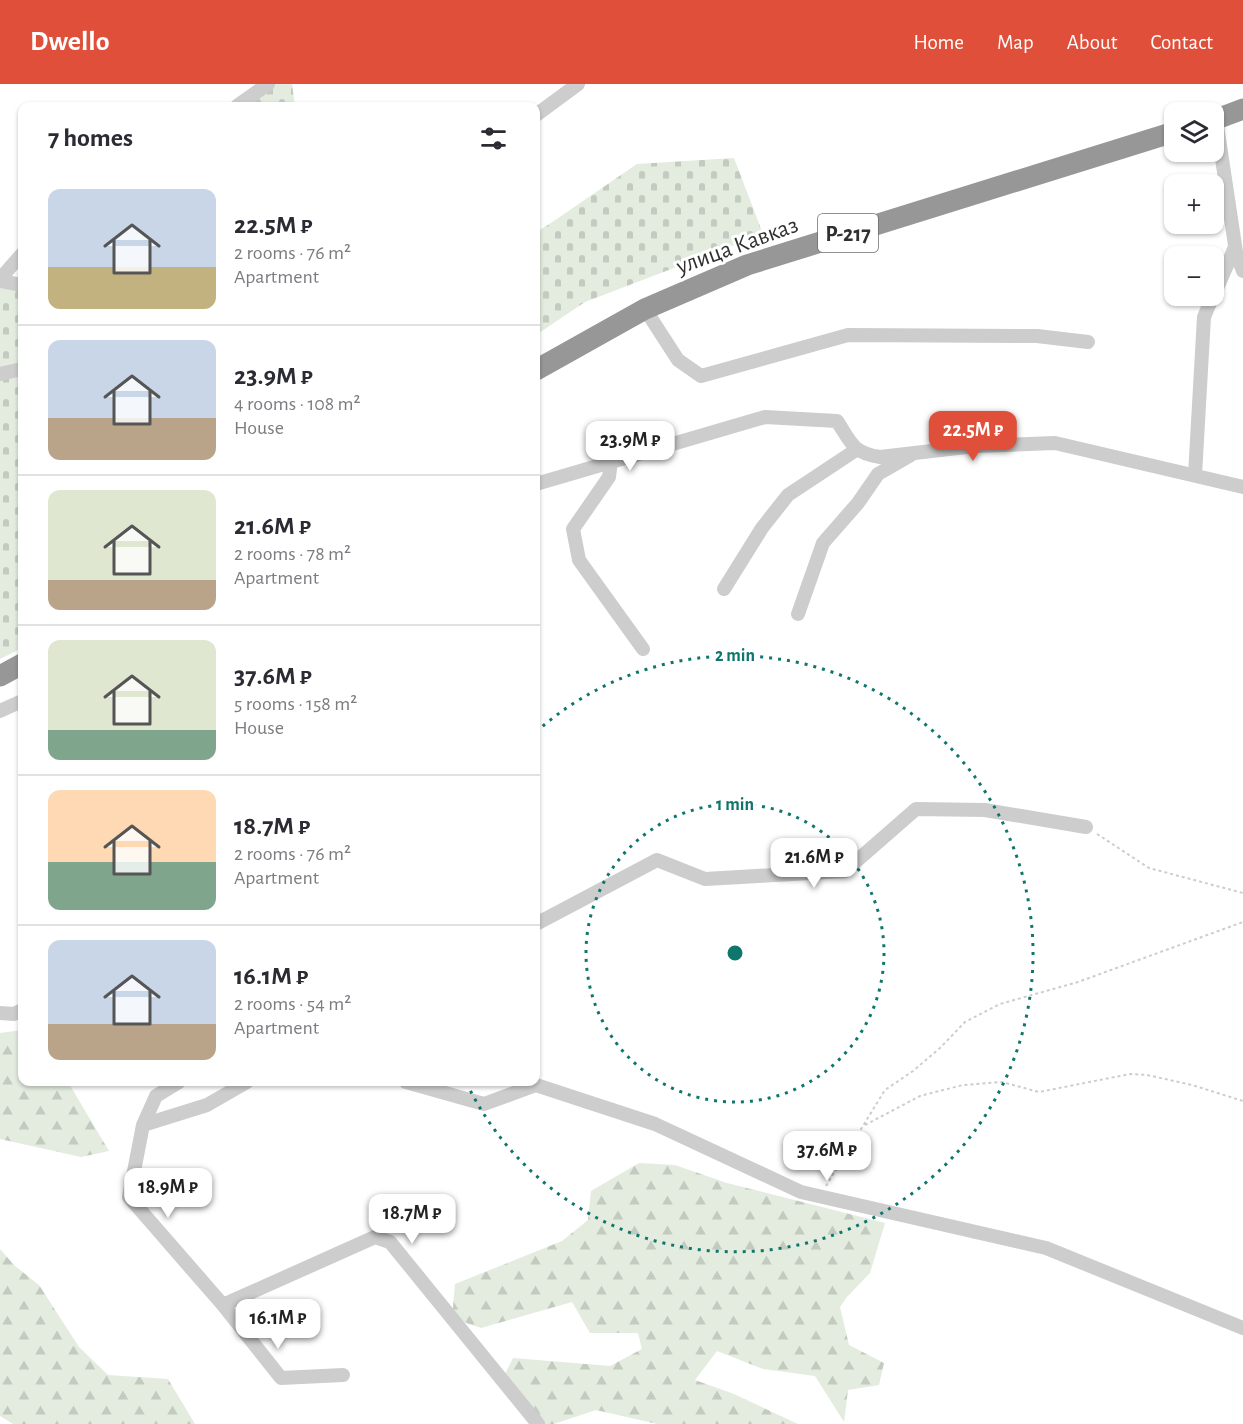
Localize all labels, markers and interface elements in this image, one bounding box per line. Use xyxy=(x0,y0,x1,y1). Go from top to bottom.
text: Dwello xyxy=(30,28,109,56)
text: Home xyxy=(913,32,964,53)
text: Map xyxy=(997,32,1034,53)
text: About xyxy=(1067,32,1117,53)
text: Contact xyxy=(1150,32,1213,53)
map controls xyxy=(1164,102,1224,306)
button: layers xyxy=(1164,102,1224,162)
icon: filters xyxy=(477,122,510,155)
text: 7 homes xyxy=(48,125,133,151)
button: + xyxy=(1164,174,1224,234)
text: 22.5M ₽ xyxy=(234,212,313,238)
icon: home xyxy=(96,213,168,285)
street label: улица Кавказ xyxy=(672,213,801,279)
road number: Р-217 xyxy=(818,214,878,252)
text: 2 rooms · 76 m² xyxy=(234,243,351,263)
button: − xyxy=(1164,246,1224,306)
text: Apartment xyxy=(234,267,319,287)
text: 23.9M ₽ xyxy=(234,363,313,389)
icon: home xyxy=(96,364,168,436)
text: 4 rooms · 108 m² xyxy=(234,394,361,414)
pin: 22.5M ₽ xyxy=(918,411,1028,462)
text: House xyxy=(234,418,284,438)
text: 22.5M ₽ xyxy=(943,420,1003,440)
pin: 23.9M ₽ xyxy=(575,421,685,472)
text: 23.9M ₽ xyxy=(600,430,660,450)
text: 21.6M ₽ xyxy=(234,513,311,539)
icon: home xyxy=(96,514,168,586)
text: 2 rooms · 78 m² xyxy=(234,544,351,564)
text: Apartment xyxy=(234,568,319,588)
text: 2 min xyxy=(715,647,755,665)
text: 37.6M ₽ xyxy=(234,663,312,689)
icon: home xyxy=(96,664,168,736)
text: 5 rooms · 158 m² xyxy=(234,694,357,714)
text: House xyxy=(234,718,284,738)
text: 1 min xyxy=(716,796,754,814)
text: 18.7M ₽ xyxy=(234,813,310,839)
icon: home xyxy=(96,814,168,886)
pin: 21.6M ₽ xyxy=(759,838,869,889)
text: 2 rooms · 76 m² xyxy=(234,844,351,864)
text: 21.6M ₽ xyxy=(784,847,844,867)
text: Apartment xyxy=(234,868,319,888)
centre of rings xyxy=(725,943,745,963)
text: 16.1M ₽ xyxy=(234,963,308,989)
icon: home xyxy=(96,964,168,1036)
text: 2 rooms · 54 m² xyxy=(234,994,351,1014)
text: Apartment xyxy=(234,1018,319,1038)
pin: 37.6M ₽ xyxy=(772,1131,882,1182)
text: 37.6M ₽ xyxy=(797,1140,857,1160)
pin: 18.9M ₽ xyxy=(113,1168,223,1219)
text: 18.9M ₽ xyxy=(138,1177,198,1197)
pin: 18.7M ₽ xyxy=(357,1194,467,1245)
text: 18.7M ₽ xyxy=(383,1203,441,1223)
pin: 16.1M ₽ xyxy=(223,1299,333,1350)
text: 16.1M ₽ xyxy=(250,1308,306,1328)

